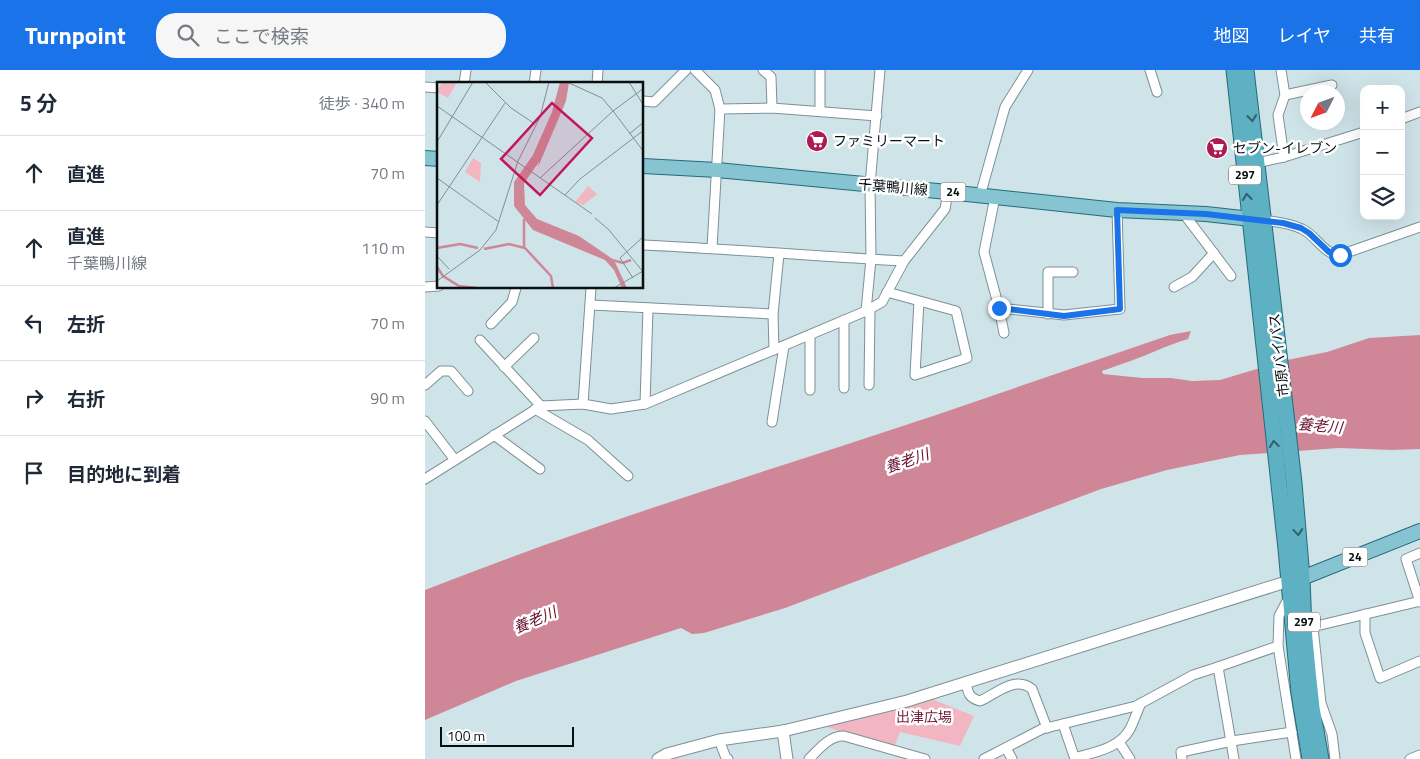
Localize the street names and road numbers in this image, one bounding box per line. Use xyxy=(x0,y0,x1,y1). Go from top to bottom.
road number: 297 xyxy=(1229,166,1261,184)
street label: 千葉鴨川線 xyxy=(857,173,929,200)
road number: 24 xyxy=(941,182,965,202)
street label: 市原バイパス xyxy=(1263,312,1294,398)
road number: 24 xyxy=(1343,548,1367,567)
road number: 297 xyxy=(1288,612,1320,632)

